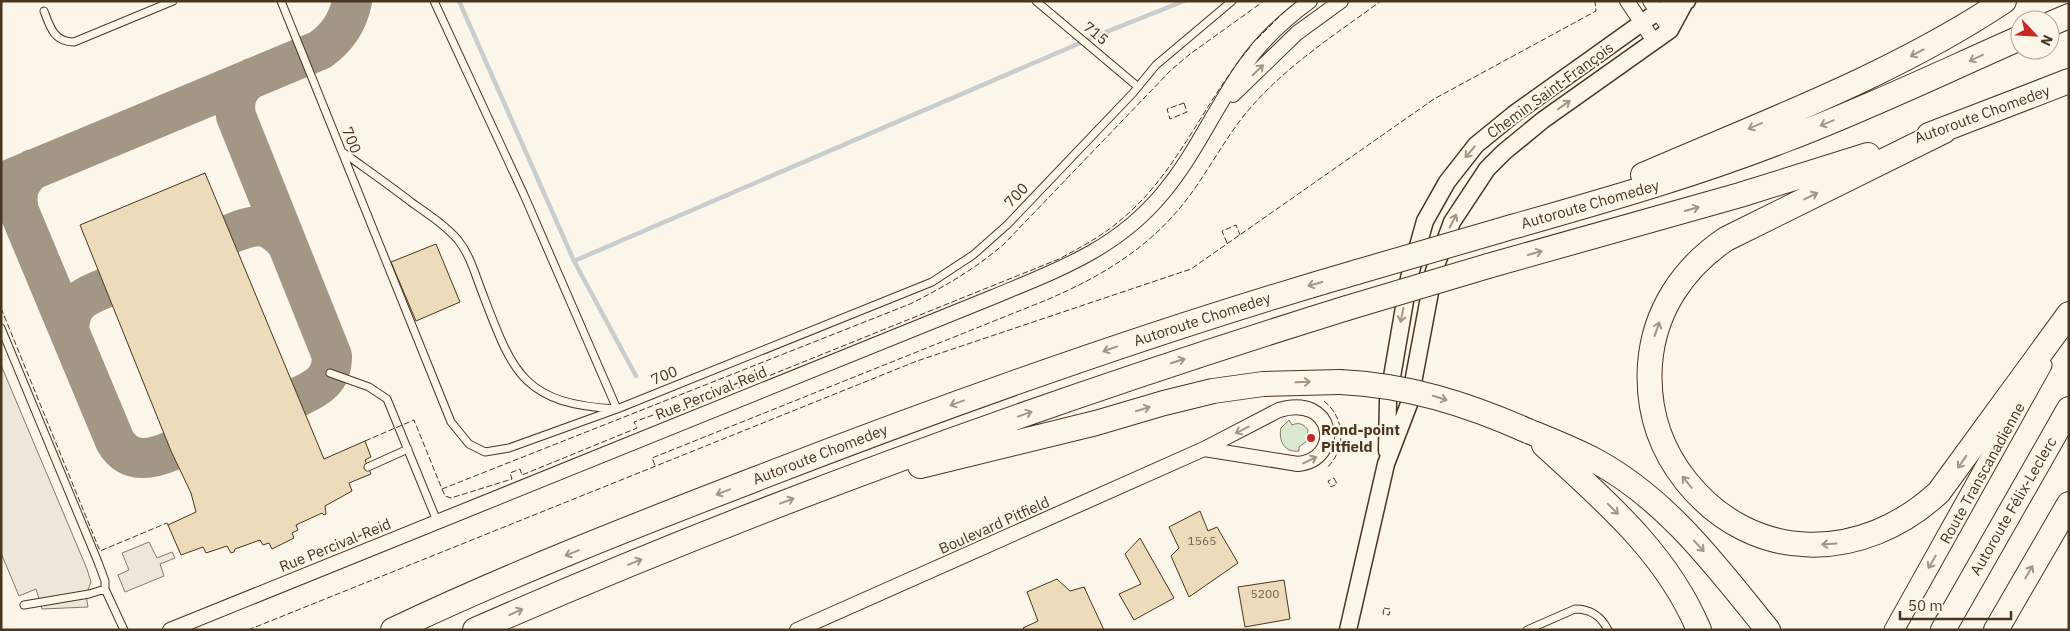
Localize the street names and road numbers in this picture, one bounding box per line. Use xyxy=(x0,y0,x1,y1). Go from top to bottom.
street label: 715 xyxy=(1080,17,1112,49)
street label: Chemin Saint-François xyxy=(1483,38,1617,142)
street label: Autoroute Chomedey xyxy=(1912,80,2053,147)
street label: 700 xyxy=(338,124,366,156)
street label: Autoroute Chomedey xyxy=(1519,175,1662,233)
street label: 700 xyxy=(1000,179,1032,211)
street label: Autoroute Chomedey xyxy=(1131,288,1273,350)
street label: 700 xyxy=(648,361,680,389)
street label: Rue Percival-Reid xyxy=(652,362,770,424)
street label: Route Transcanadienne xyxy=(1935,399,2029,547)
street label: Autoroute Chomedey xyxy=(750,419,891,488)
street label: Autoroute Félix-Leclerc xyxy=(1966,433,2061,579)
street label: Boulevard Pitfield xyxy=(936,492,1052,558)
street label: Rue Percival-Reid xyxy=(276,514,394,576)

